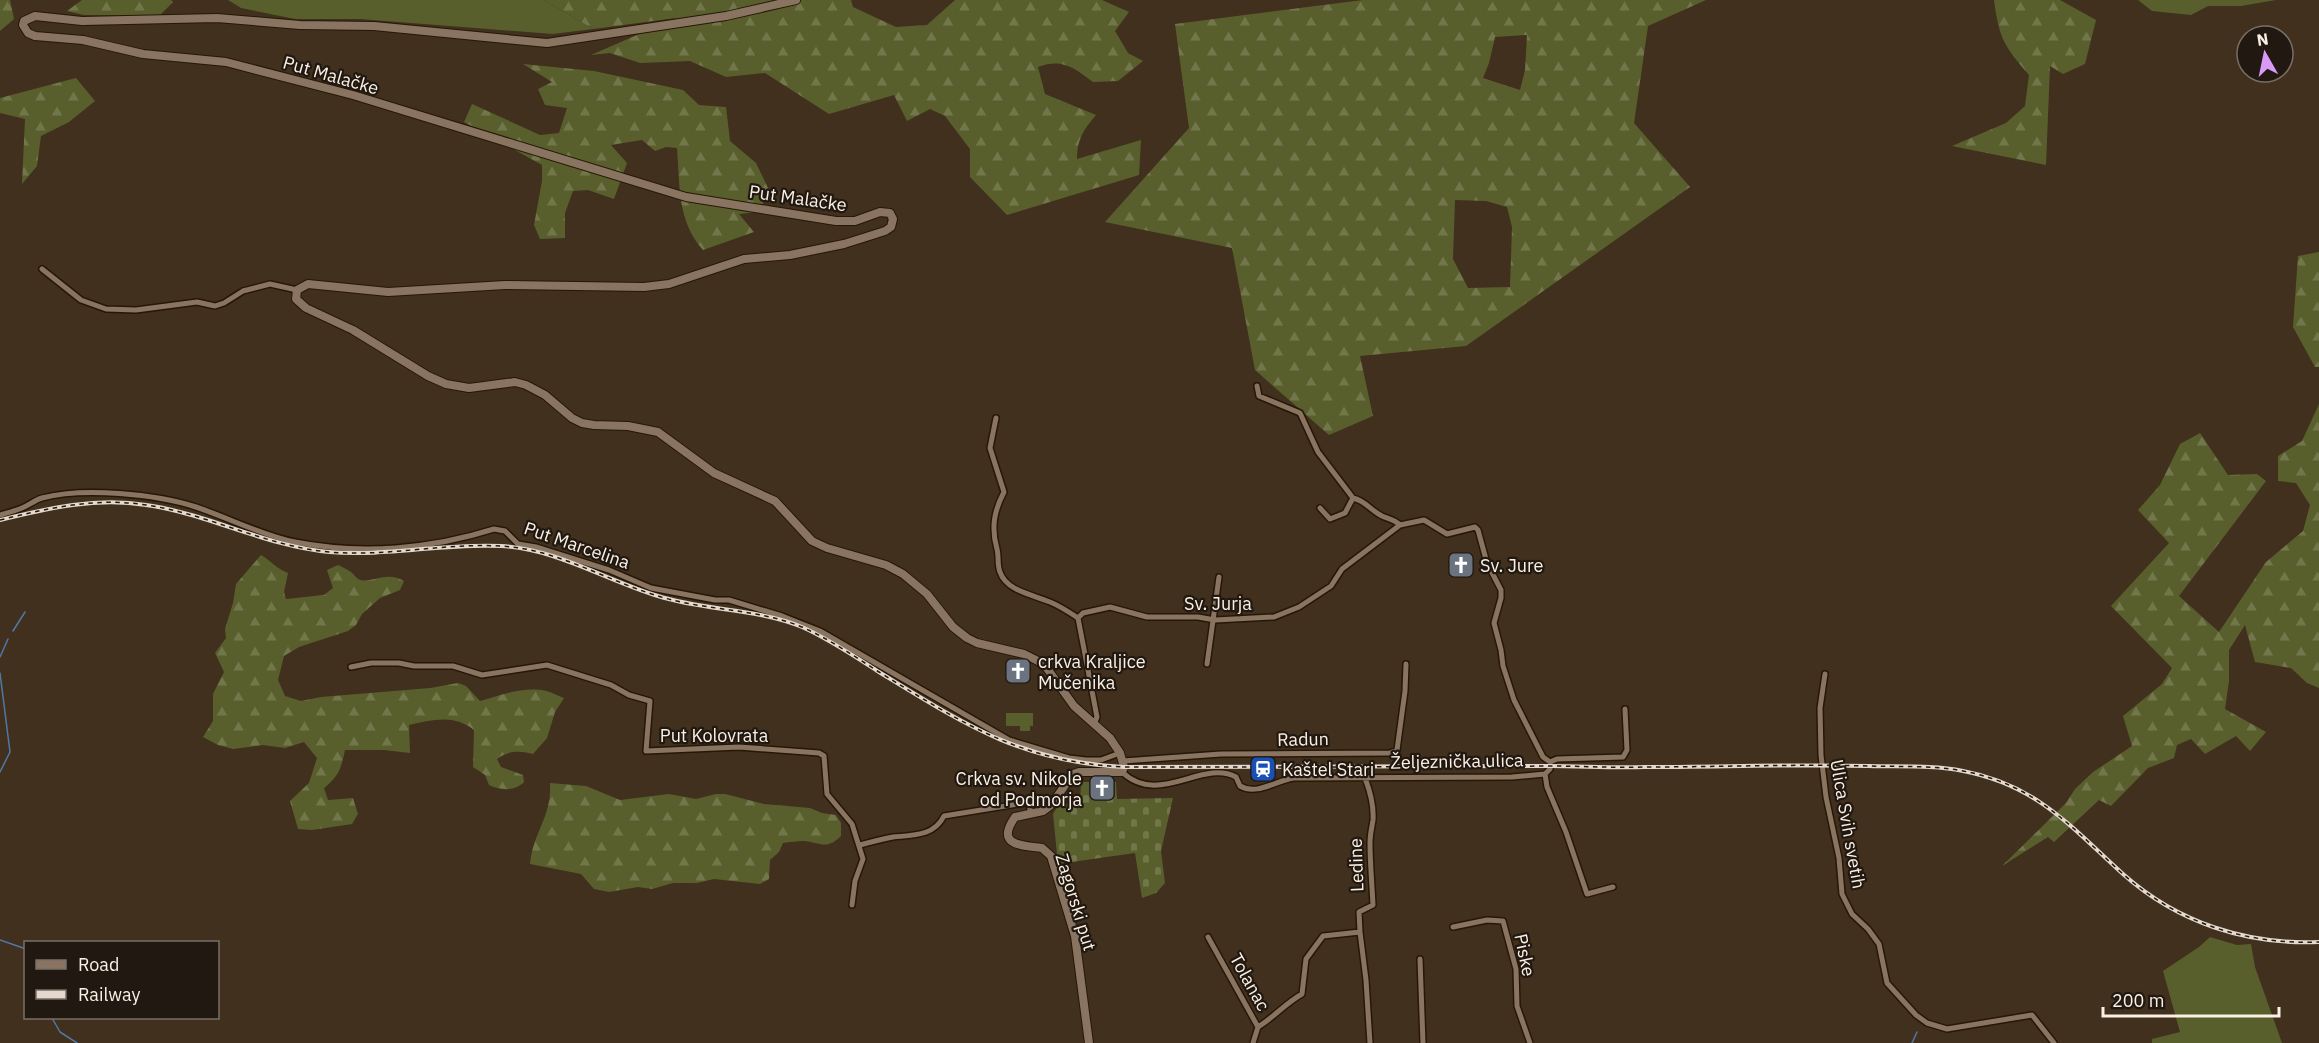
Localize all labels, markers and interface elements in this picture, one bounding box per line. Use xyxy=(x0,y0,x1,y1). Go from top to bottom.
north arrow xyxy=(2235,24,2295,84)
text: N xyxy=(2255,28,2270,50)
street label: Put Malačke xyxy=(280,50,382,100)
street label: Put Malačke xyxy=(748,180,849,216)
street label: Put Marcelina xyxy=(521,516,633,574)
church icon: Sv. Jure xyxy=(1446,550,1476,580)
place label: Sv. Jure xyxy=(1480,554,1544,577)
street label: Sv. Jurja xyxy=(1184,592,1252,615)
place label: crkva Kraljice Mučenika xyxy=(1038,650,1146,694)
church icon: crkva Kraljice Mučenika xyxy=(1003,656,1033,686)
street label: Put Kolovrata xyxy=(660,724,769,747)
street label: Radun xyxy=(1277,727,1329,751)
street label: Željeznička ulica xyxy=(1390,748,1524,774)
station icon: Kaštel Stari xyxy=(1248,754,1278,784)
place label: Kaštel Stari xyxy=(1282,758,1374,781)
street label: Ulica Svih svetih xyxy=(1825,758,1871,890)
place label: Crkva sv. Nikole od Podmorja xyxy=(955,767,1082,811)
church icon: Crkva sv. Nikole od Podmorja xyxy=(1087,773,1117,803)
street label: Ledine xyxy=(1344,838,1368,892)
street label: Zagorski put xyxy=(1050,851,1102,953)
street label: Piske xyxy=(1509,931,1541,979)
legend xyxy=(24,941,219,1019)
street label: Tolanac xyxy=(1225,949,1275,1015)
text: Road xyxy=(78,953,119,976)
scale bar xyxy=(2103,980,2278,1018)
text: Railway xyxy=(78,983,140,1006)
text: 200 m xyxy=(2112,989,2164,1012)

